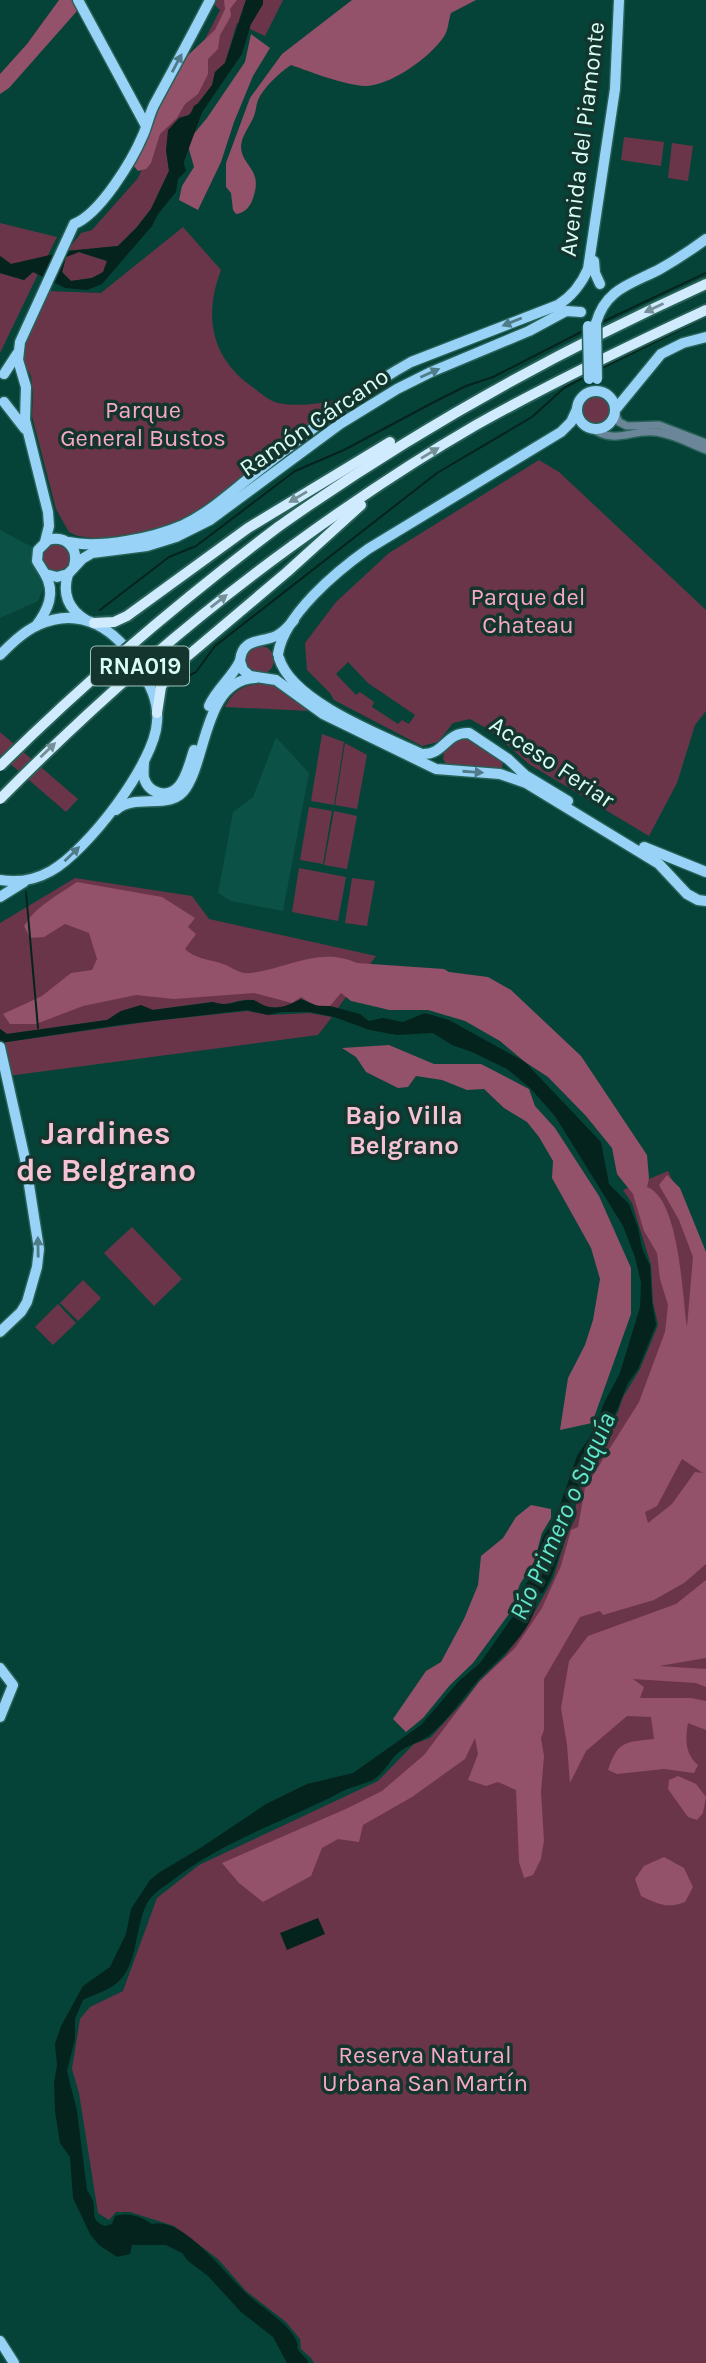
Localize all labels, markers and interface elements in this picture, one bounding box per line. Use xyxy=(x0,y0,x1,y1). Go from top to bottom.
street label: Avenida del Piamonte xyxy=(554,20,610,258)
one-way arrow xyxy=(171,53,183,73)
one-way arrow xyxy=(644,302,664,314)
one-way arrow xyxy=(501,316,522,327)
street label: Ramón Cárcano xyxy=(234,362,394,482)
one-way arrow xyxy=(420,367,440,379)
park label: Parque General Bustos xyxy=(60,396,226,452)
one-way arrow xyxy=(420,447,439,459)
one-way arrow xyxy=(288,490,307,503)
park label: Parque del Chateau xyxy=(470,583,586,639)
one-way arrow xyxy=(210,593,228,608)
road number: RNA019 xyxy=(91,646,189,686)
street label: Acceso Feriar xyxy=(484,710,620,814)
one-way arrow xyxy=(40,742,57,759)
one-way arrow xyxy=(462,767,484,778)
one-way arrow xyxy=(63,847,80,863)
district label: Bajo Villa Belgrano xyxy=(345,1100,463,1161)
district label: Jardines de Belgrano xyxy=(16,1115,196,1189)
one-way arrow xyxy=(32,1236,44,1258)
water label: Río Primero o Suquía xyxy=(503,1407,622,1625)
park label: Reserva Natural Urbana San Martín xyxy=(322,2041,528,2097)

